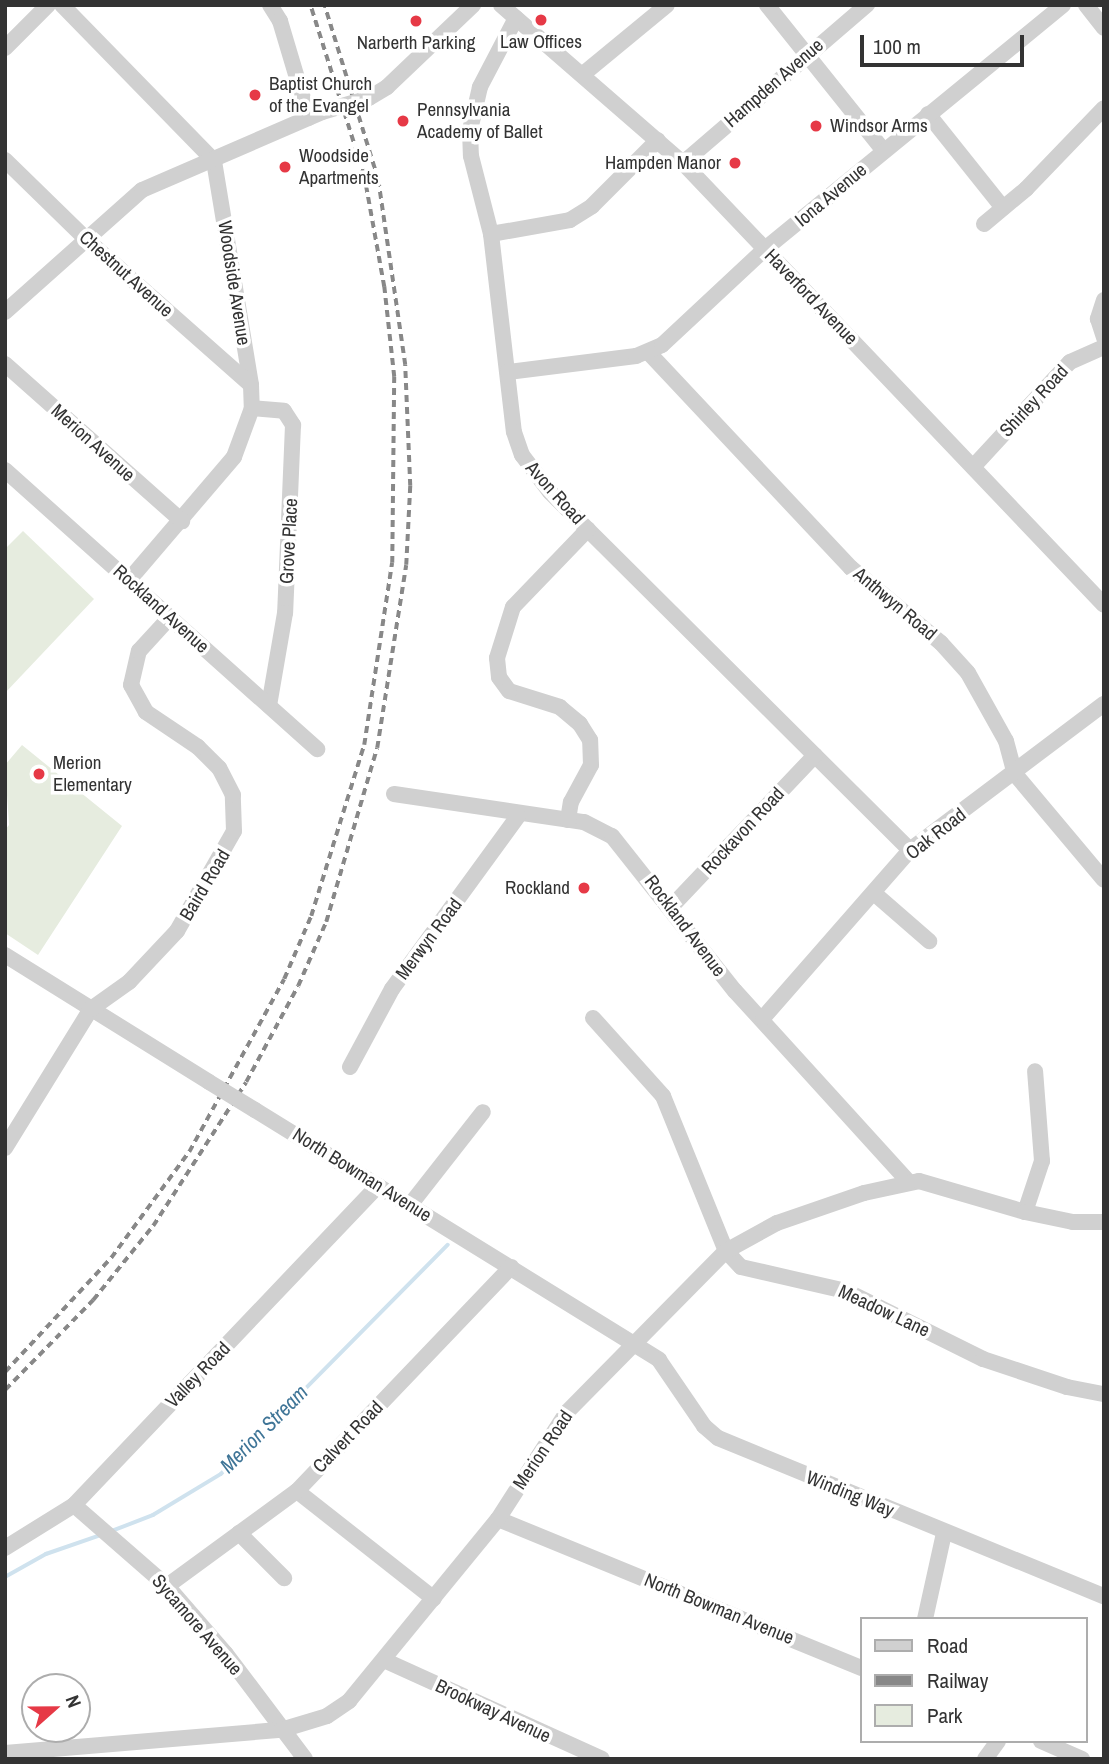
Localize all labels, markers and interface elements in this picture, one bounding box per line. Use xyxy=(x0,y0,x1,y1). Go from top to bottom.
marker: Law Offices xyxy=(533,12,549,28)
marker: Narberth Parking xyxy=(408,13,424,29)
scale bar xyxy=(864,21,1028,65)
place label: Law Offices xyxy=(500,31,582,53)
place label: Narberth Parking xyxy=(357,32,475,54)
text: 100 m xyxy=(873,32,921,61)
street label: Hampden Avenue xyxy=(720,34,828,132)
place label: Baptist Church of the Evangel xyxy=(269,73,372,117)
marker: Baptist Church of the Evangel xyxy=(247,87,263,103)
place label: Pennsylvania Academy of Ballet xyxy=(417,99,543,143)
marker: Pennsylvania Academy of Ballet xyxy=(395,113,411,129)
place label: Windsor Arms xyxy=(830,115,929,137)
marker: Windsor Arms xyxy=(808,118,824,134)
place label: Woodside Apartments xyxy=(299,145,379,189)
place label: Hampden Manor xyxy=(605,152,721,174)
marker: Hampden Manor xyxy=(727,155,743,171)
street label: Iona Avenue xyxy=(790,158,872,232)
marker: Woodside Apartments xyxy=(277,159,293,175)
street label: Woodside Avenue xyxy=(213,219,255,347)
street label: Chestnut Avenue xyxy=(74,226,178,322)
street label: Haverford Avenue xyxy=(759,244,863,350)
street label: Shirley Road xyxy=(995,360,1073,442)
street label: Merion Avenue xyxy=(46,399,140,487)
street label: Avon Road xyxy=(521,457,589,529)
street label: Grove Place xyxy=(275,498,303,584)
street label: Rockland Avenue xyxy=(108,560,214,658)
street label: Anthwyn Road xyxy=(849,563,941,645)
place label: Merion Elementary xyxy=(53,752,132,796)
marker: Merion Elementary xyxy=(31,766,47,782)
street label: Rockavon Road xyxy=(697,783,789,879)
street label: Oak Road xyxy=(901,803,971,865)
street label: Baird Road xyxy=(175,845,235,925)
street label: Rockland Avenue xyxy=(639,870,731,982)
place label: Rockland xyxy=(505,877,570,899)
marker: Rockland xyxy=(576,880,592,896)
street label: Merwyn Road xyxy=(391,894,467,984)
street label: North Bowman Avenue xyxy=(288,1123,436,1227)
street label: Meadow Lane xyxy=(835,1280,933,1342)
street label: Valley Road xyxy=(161,1337,235,1413)
water label: Merion Stream xyxy=(215,1380,313,1478)
street label: Calvert Road xyxy=(308,1396,388,1478)
street label: Merion Road xyxy=(508,1406,578,1494)
street label: Winding Way xyxy=(803,1466,897,1522)
street label: North Bowman Avenue xyxy=(641,1568,797,1650)
street label: Sycamore Avenue xyxy=(147,1570,247,1680)
legend xyxy=(860,1617,1088,1743)
text: Road xyxy=(927,1631,968,1660)
text: Railway xyxy=(927,1666,988,1695)
north arrow xyxy=(21,1673,91,1743)
street label: Brookway Avenue xyxy=(431,1674,555,1748)
text: N xyxy=(60,1691,88,1711)
text: Park xyxy=(927,1701,962,1730)

